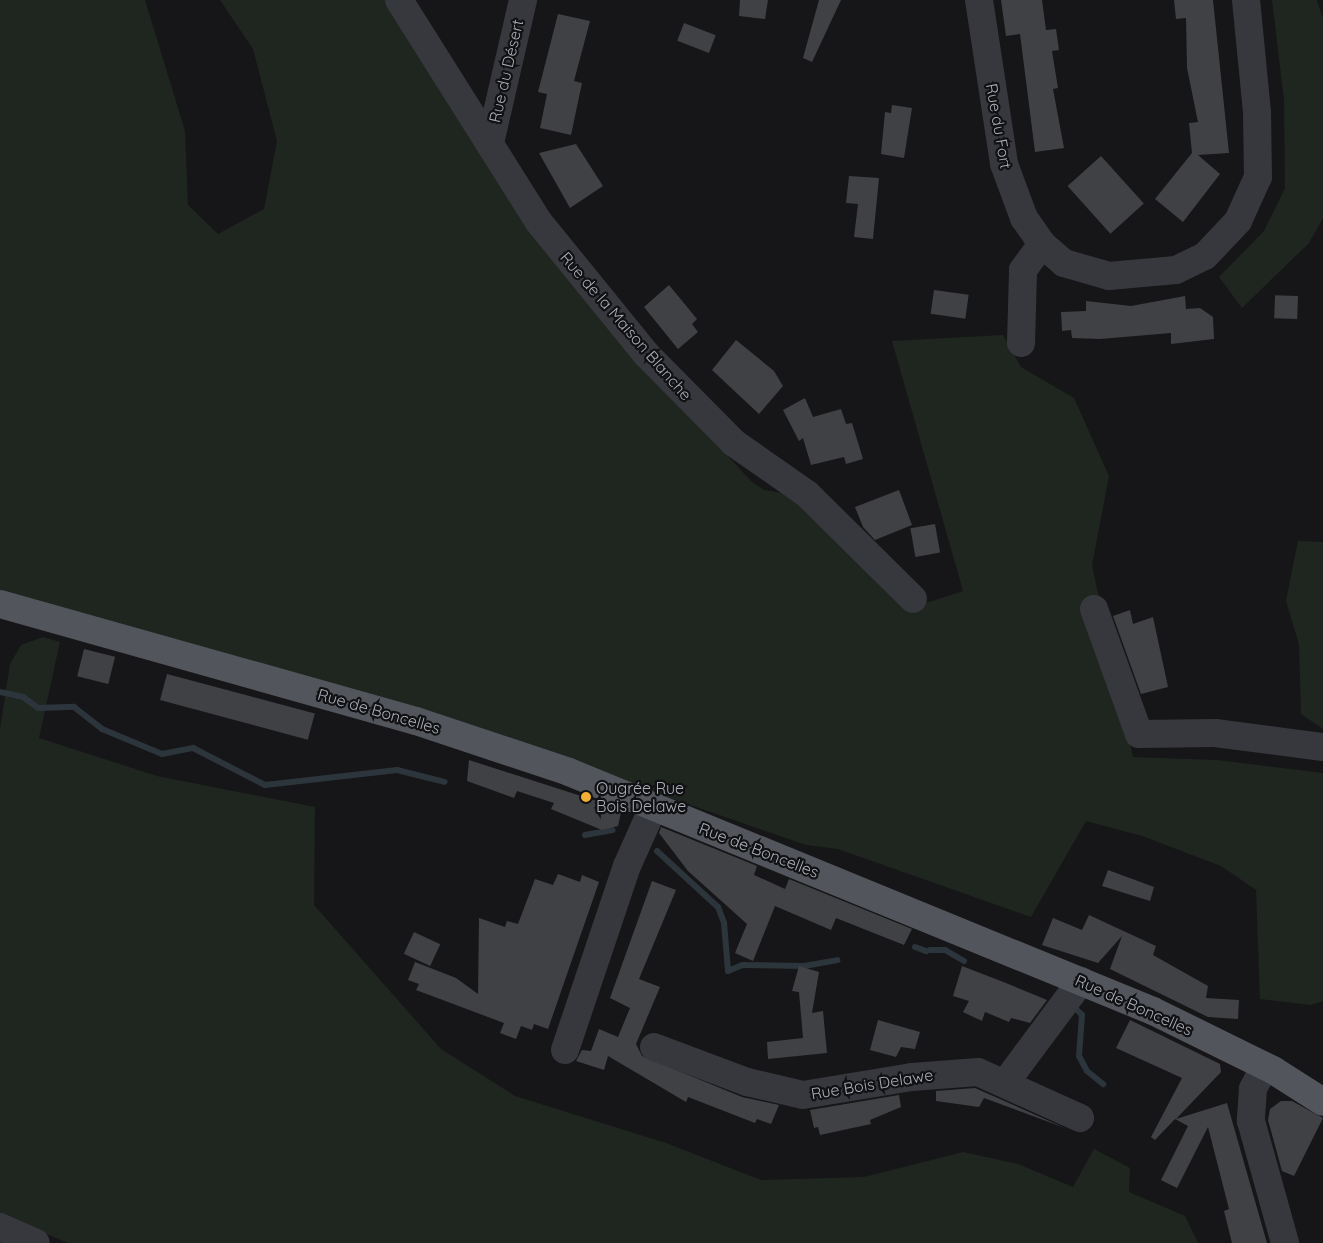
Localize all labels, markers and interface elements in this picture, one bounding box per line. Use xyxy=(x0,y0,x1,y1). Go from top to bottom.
street label: Rue du Désert xyxy=(485,18,527,124)
street label: Rue du Fort xyxy=(982,82,1016,170)
street label: Rue de la Maison Blanche xyxy=(556,248,696,404)
street label: Rue de Boncelles xyxy=(316,684,442,738)
place label: Ougrée Rue Bois Delawe xyxy=(596,778,686,816)
marker: Ougrée Rue Bois Delawe xyxy=(580,791,592,803)
street label: Rue de Boncelles xyxy=(696,818,822,882)
street label: Rue de Boncelles xyxy=(1072,970,1196,1040)
street label: Rue Bois Delawe xyxy=(810,1065,934,1103)

